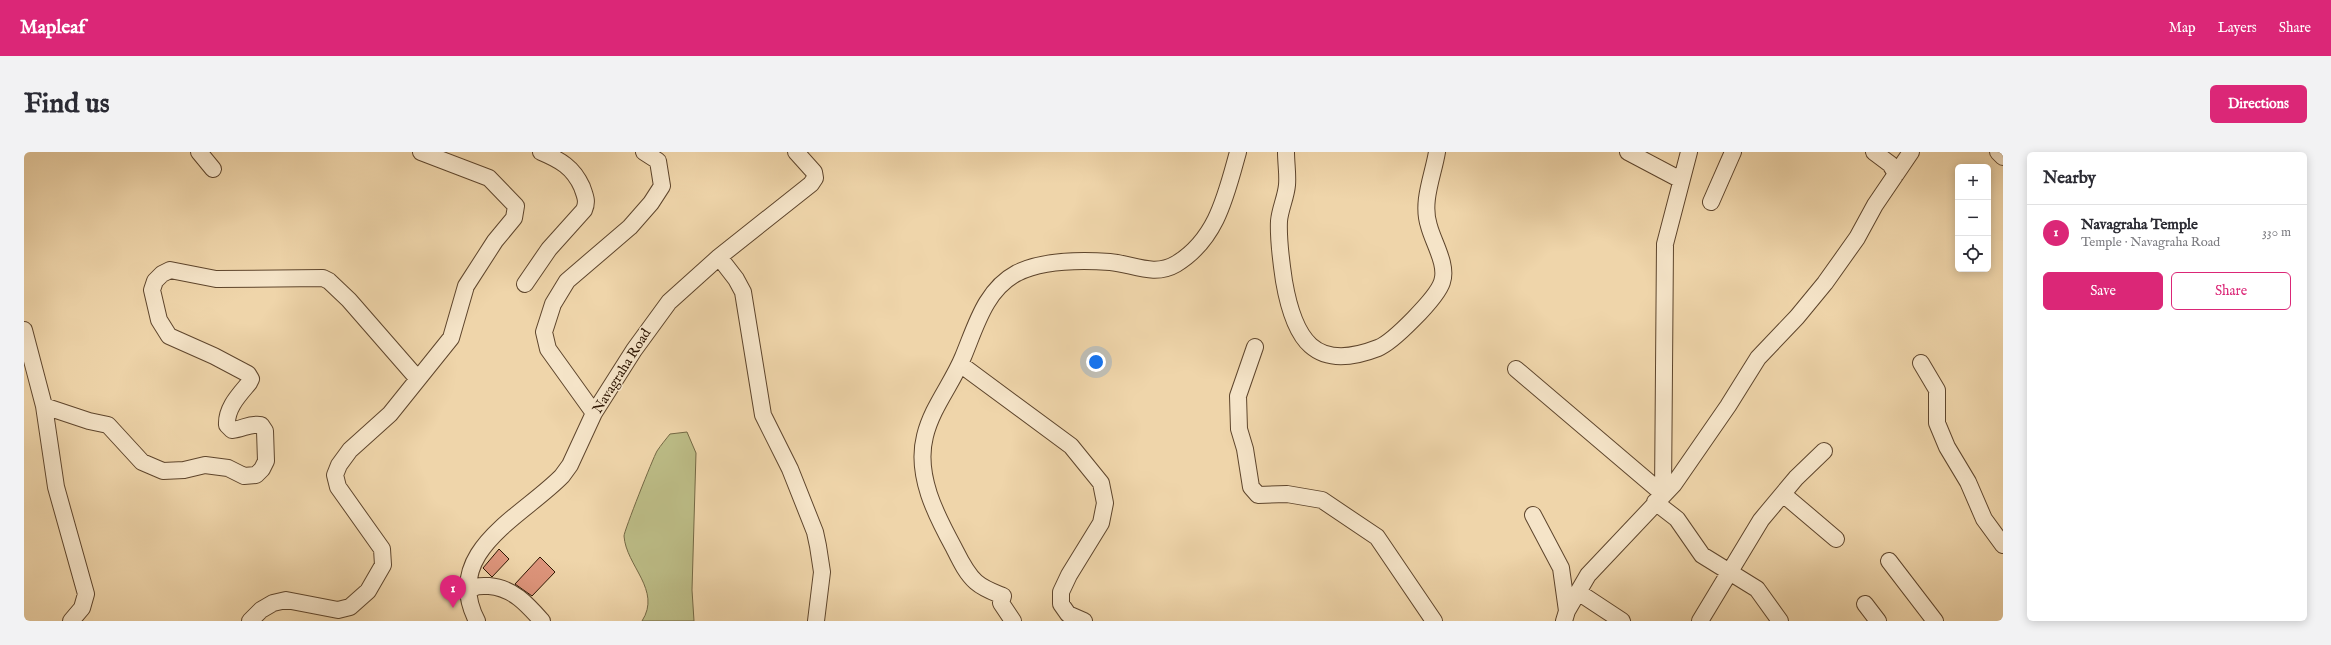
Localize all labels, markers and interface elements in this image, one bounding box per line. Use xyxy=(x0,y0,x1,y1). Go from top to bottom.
text: Mapleaf xyxy=(20,16,85,40)
text: Map xyxy=(2169,19,2196,37)
text: Layers xyxy=(2218,19,2257,37)
text: Share xyxy=(2279,19,2311,37)
button: Directions xyxy=(2210,85,2307,123)
text: Find us xyxy=(24,87,110,122)
map controls xyxy=(1955,164,1991,272)
button: + xyxy=(1955,164,1991,200)
text: Nearby xyxy=(2043,168,2096,189)
button: − xyxy=(1955,200,1991,236)
text: Navagraha Temple xyxy=(2081,215,2198,234)
text: 1 xyxy=(2054,224,2058,241)
text: 330 m xyxy=(2262,224,2291,241)
text: Temple · Navagraha Road xyxy=(2081,234,2220,251)
button: locate xyxy=(1955,236,1991,272)
button: Save xyxy=(2043,272,2163,310)
button: Share xyxy=(2171,272,2291,310)
street label: Navagraha Road xyxy=(589,325,656,417)
your location xyxy=(1086,352,1106,372)
pin: 1 xyxy=(440,575,466,608)

